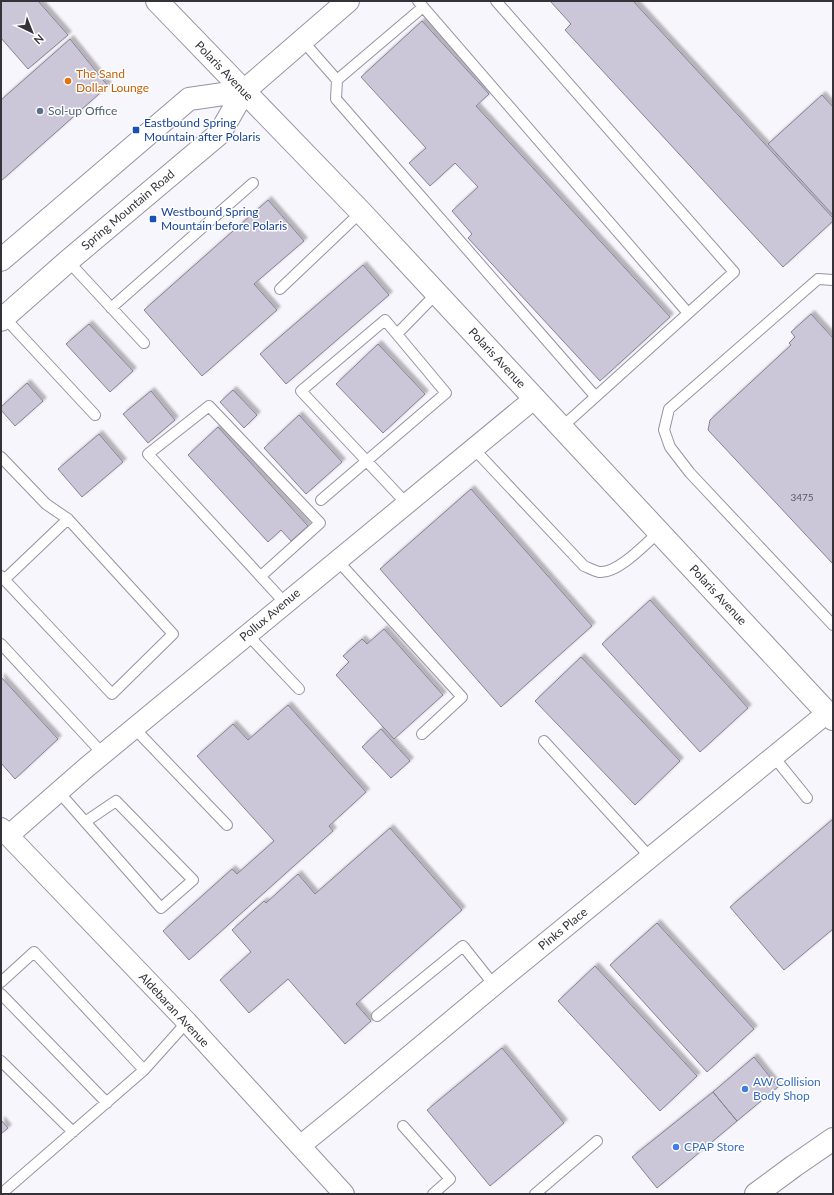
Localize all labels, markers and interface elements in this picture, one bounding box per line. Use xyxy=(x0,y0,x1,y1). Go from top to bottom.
north arrow xyxy=(12,12,52,52)
text: N xyxy=(32,32,47,47)
street label: Polaris Avenue xyxy=(192,38,257,104)
place label: The Sand Dollar Lounge xyxy=(76,66,149,95)
marker: The Sand Dollar Lounge xyxy=(63,76,73,86)
place label: Sol-up Office xyxy=(48,103,117,118)
marker: Sol-up Office xyxy=(35,106,45,116)
place label: Eastbound Spring Mountain after Polaris xyxy=(144,115,261,144)
marker: Eastbound Spring Mountain after Polaris xyxy=(131,125,141,135)
street label: Spring Mountain Road xyxy=(78,166,177,253)
place label: Westbound Spring Mountain before Polaris xyxy=(161,204,287,233)
marker: Westbound Spring Mountain before Polaris xyxy=(148,214,158,224)
street label: Polaris Avenue xyxy=(466,324,529,391)
house number: 3475 xyxy=(790,491,814,503)
street label: Polaris Avenue xyxy=(687,561,750,628)
street label: Pollux Avenue xyxy=(236,585,303,644)
street label: Pinks Place xyxy=(535,904,590,953)
street label: Aldebaran Avenue xyxy=(136,969,213,1050)
place label: AW Collision Body Shop xyxy=(753,1074,821,1103)
marker: AW Collision Body Shop xyxy=(740,1084,750,1094)
place label: CPAP Store xyxy=(684,1139,744,1154)
marker: CPAP Store xyxy=(671,1142,681,1152)

